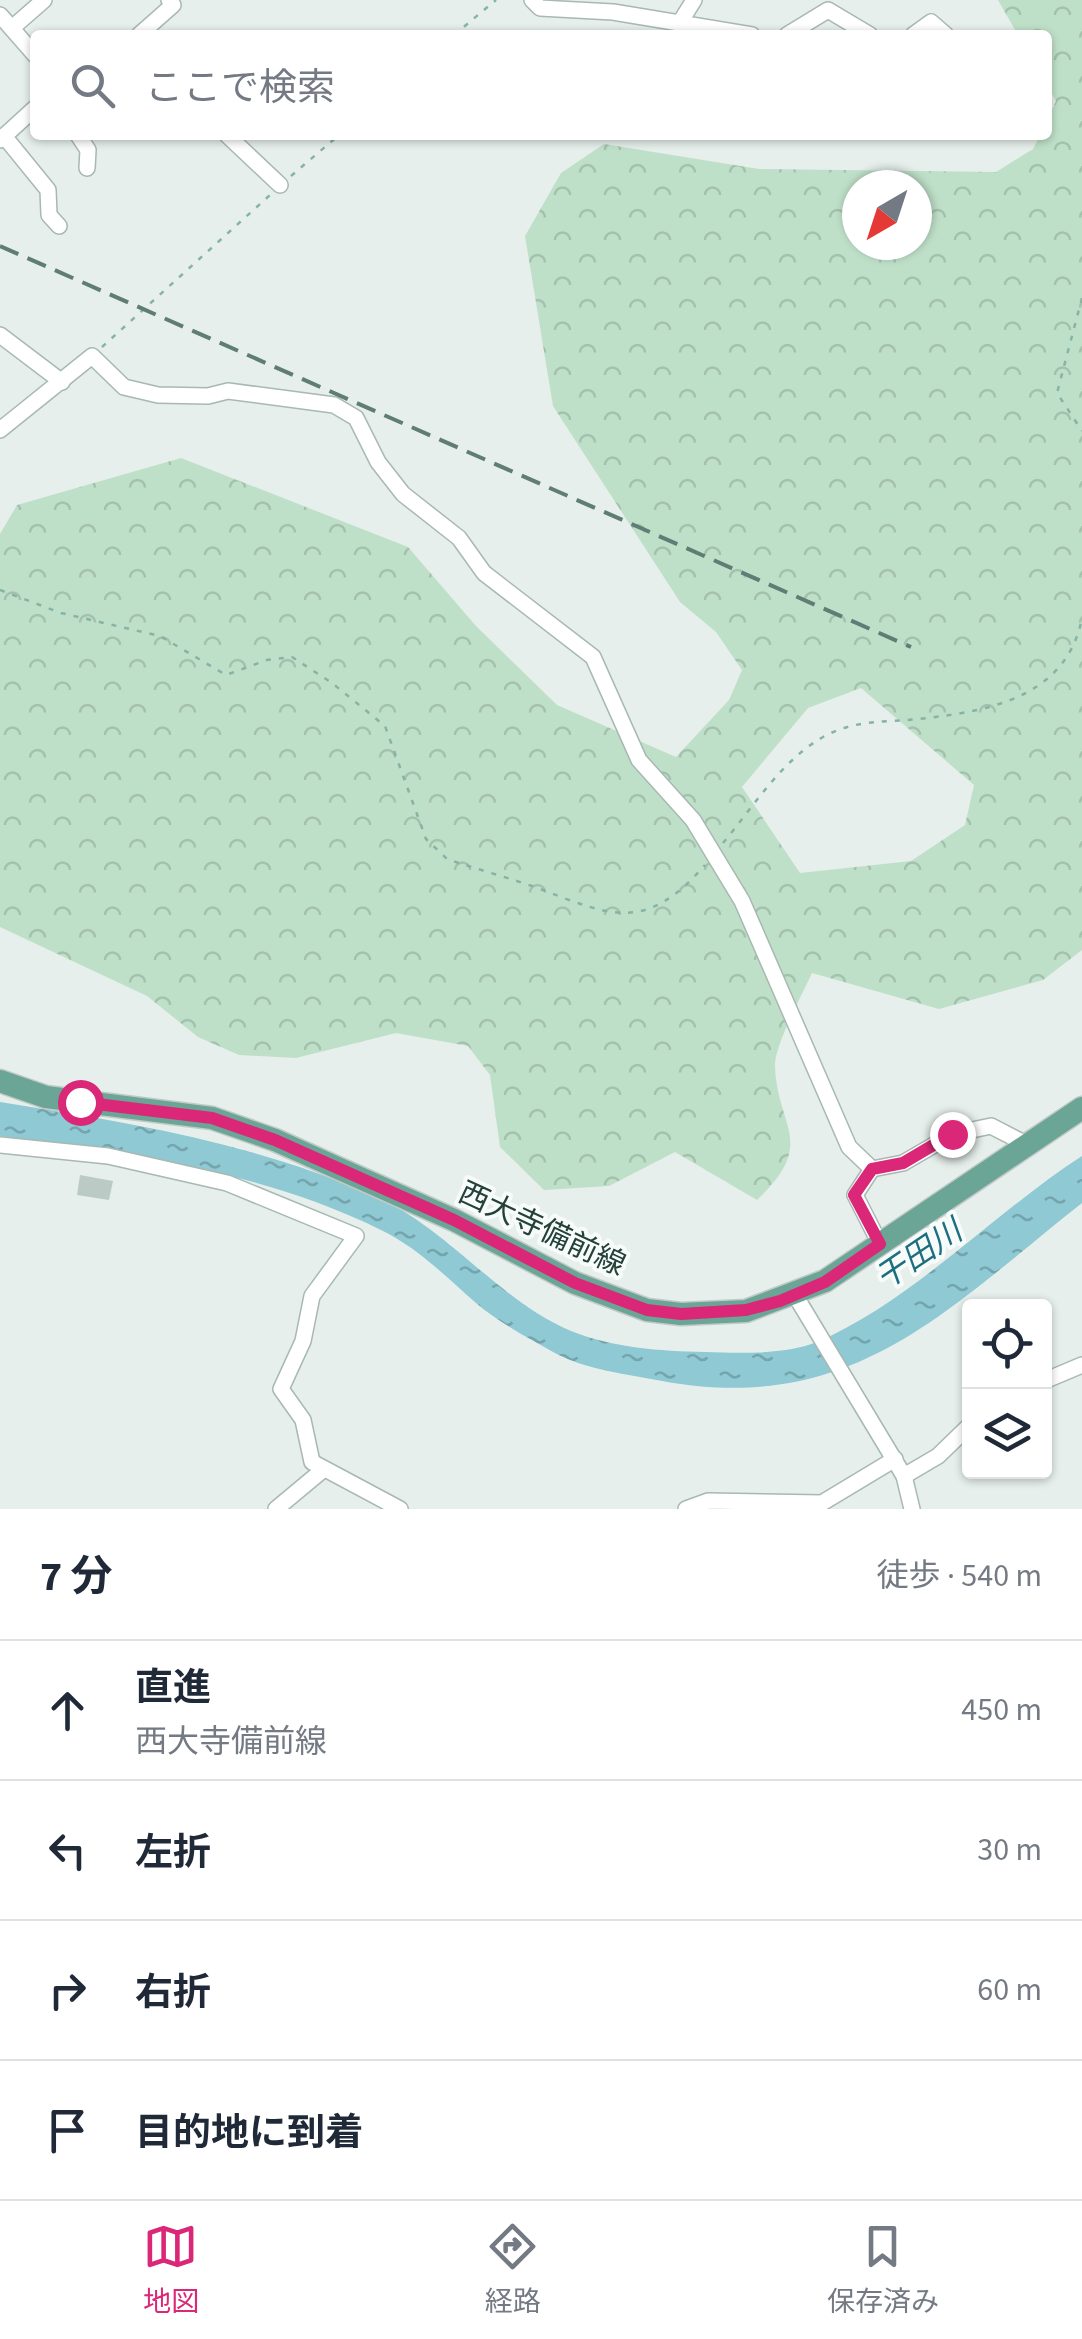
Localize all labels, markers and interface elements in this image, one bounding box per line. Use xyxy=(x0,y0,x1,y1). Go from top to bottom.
search box xyxy=(30,30,1052,140)
icon: search xyxy=(65,58,120,113)
text: ここで検索 xyxy=(145,61,335,115)
north arrow xyxy=(842,170,932,260)
route start xyxy=(58,1080,104,1126)
route end xyxy=(930,1112,976,1158)
street label: 西大寺備前線 xyxy=(451,1171,633,1287)
water label: 干田川 xyxy=(866,1207,974,1301)
map controls xyxy=(962,1299,1052,1479)
button: locate xyxy=(962,1299,1052,1389)
button: layers xyxy=(962,1389,1052,1479)
text: 7 分 xyxy=(40,1547,113,1607)
text: 徒歩 · 540 m xyxy=(877,1553,1042,1599)
text: 直進 xyxy=(135,1661,211,1715)
icon: ahead xyxy=(40,1683,95,1738)
text: 450 m xyxy=(961,1687,1042,1733)
text: 西大寺備前線 xyxy=(135,1719,327,1765)
icon: left xyxy=(40,1823,95,1878)
text: 左折 xyxy=(135,1826,211,1880)
text: 30 m xyxy=(977,1827,1042,1873)
icon: right xyxy=(40,1963,95,2018)
text: 右折 xyxy=(135,1966,211,2020)
text: 60 m xyxy=(977,1967,1042,2013)
icon: arrive xyxy=(40,2103,95,2158)
text: 目的地に到着 xyxy=(135,2106,363,2160)
tab: 地図 xyxy=(143,2219,199,2322)
tab: 経路 xyxy=(485,2219,541,2322)
tab: 保存済み xyxy=(827,2219,939,2322)

